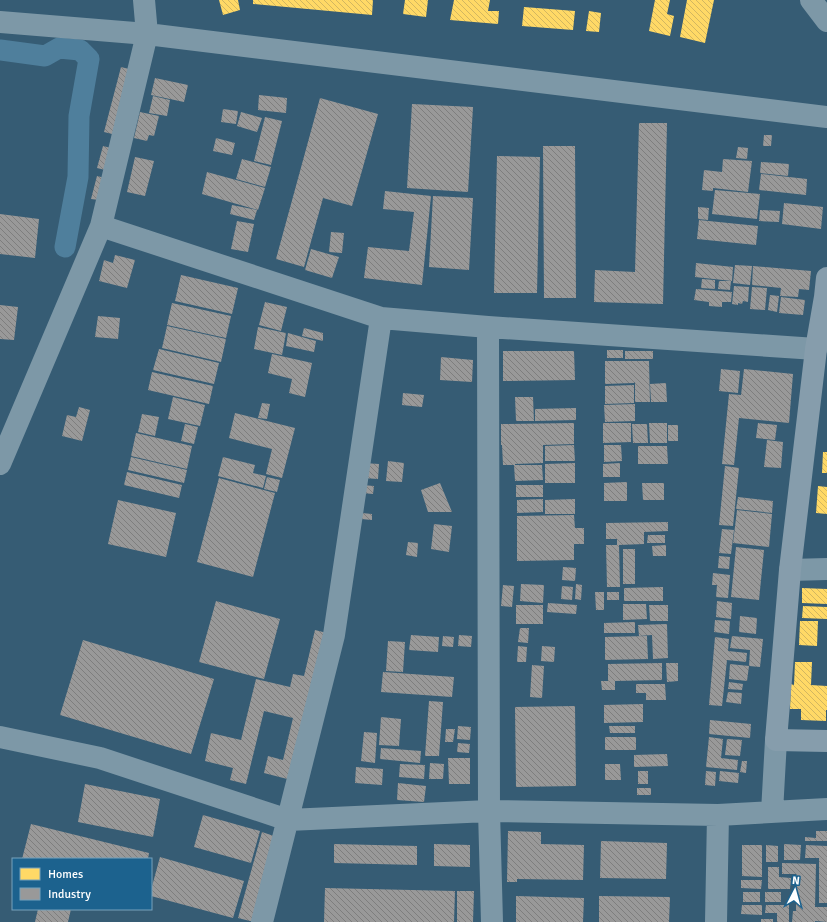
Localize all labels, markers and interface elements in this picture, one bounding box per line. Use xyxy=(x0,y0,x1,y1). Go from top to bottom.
legend xyxy=(12,858,152,910)
text: Homes xyxy=(48,867,83,882)
north arrow xyxy=(775,870,815,910)
text: N xyxy=(792,874,800,887)
text: Industry xyxy=(48,887,91,902)

